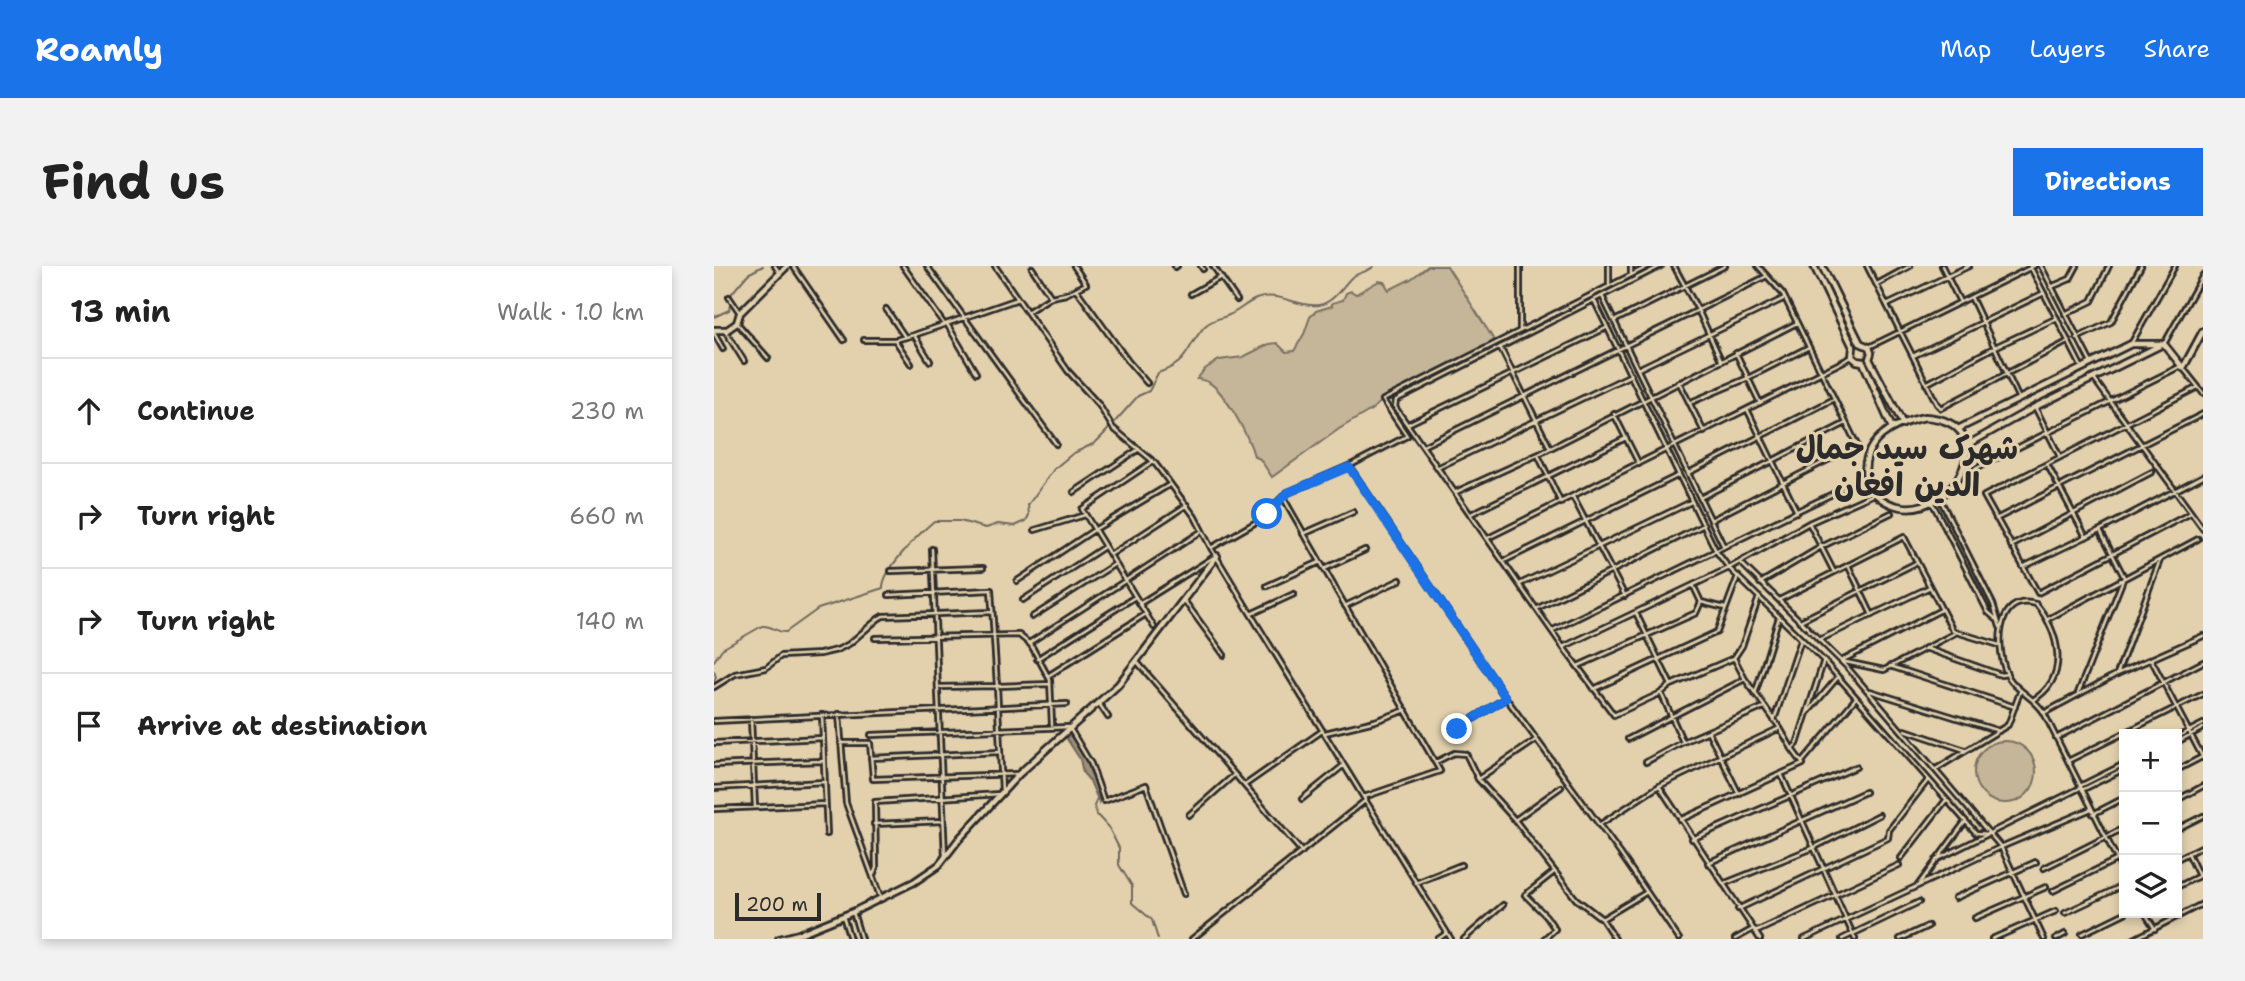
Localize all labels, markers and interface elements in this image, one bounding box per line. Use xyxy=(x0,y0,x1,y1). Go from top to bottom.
text: Roamly xyxy=(35,27,163,72)
text: Map xyxy=(1940,33,1991,65)
text: Layers xyxy=(2029,33,2106,65)
text: Share xyxy=(2144,33,2210,65)
button: Directions xyxy=(2013,148,2203,216)
text: Find us xyxy=(42,149,225,215)
text: 13 min xyxy=(70,291,170,332)
text: Walk · 1.0 km xyxy=(497,297,644,327)
icon: ahead xyxy=(70,392,108,430)
text: Continue xyxy=(137,393,255,428)
text: 230 m xyxy=(570,396,644,426)
district label: شهرک سید جمال الدین افغان xyxy=(1796,426,2018,506)
icon: right xyxy=(70,497,108,535)
text: Turn right xyxy=(137,498,275,533)
route start xyxy=(1251,498,1282,529)
text: 660 m xyxy=(569,501,644,531)
icon: right xyxy=(70,602,108,640)
text: Turn right xyxy=(137,603,275,638)
text: 140 m xyxy=(576,606,644,636)
icon: arrive xyxy=(70,707,108,745)
text: Arrive at destination xyxy=(137,708,427,743)
route end xyxy=(1441,713,1472,744)
map controls xyxy=(2119,729,2182,918)
button: + xyxy=(2119,729,2182,792)
button: − xyxy=(2119,792,2182,855)
button: layers xyxy=(2119,855,2182,918)
scale bar xyxy=(735,890,821,922)
text: 200 m xyxy=(746,892,808,917)

